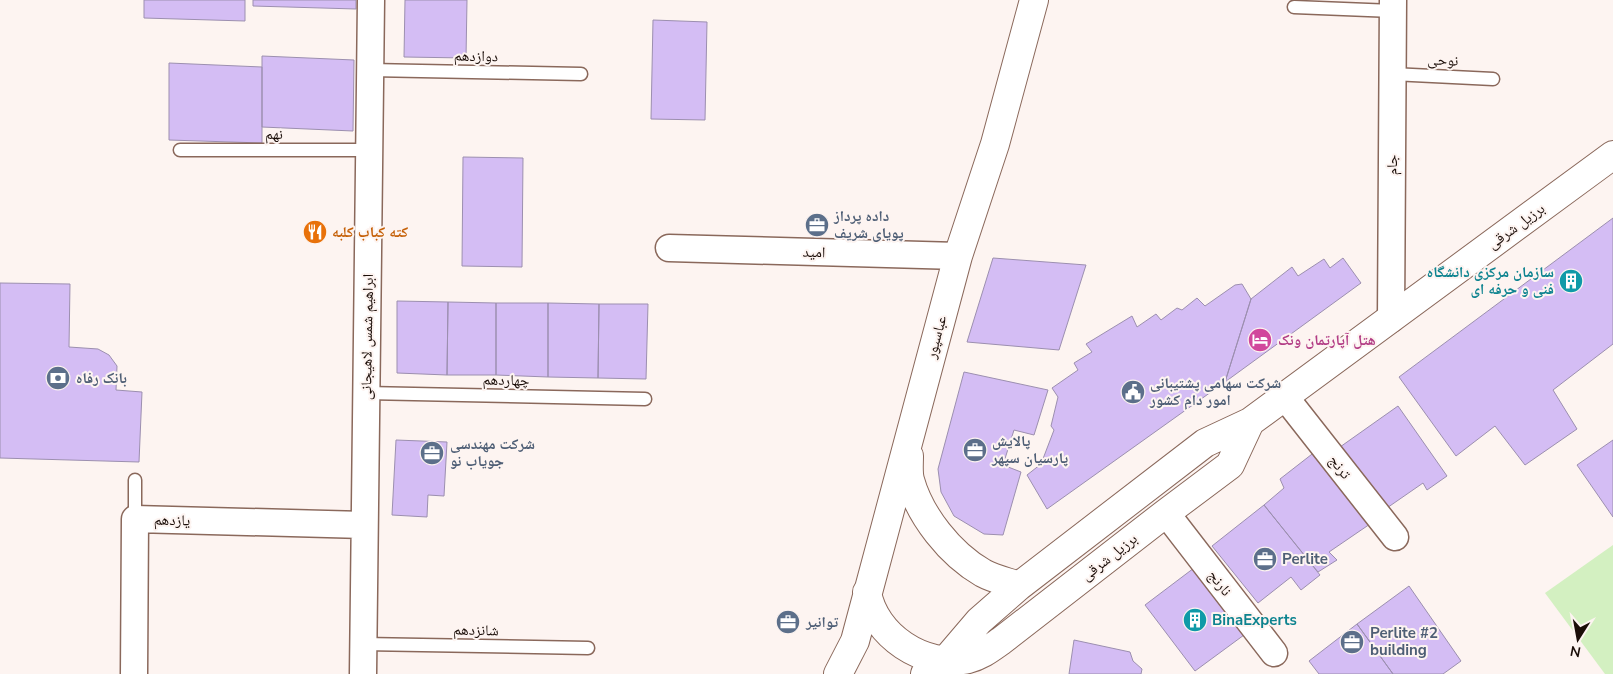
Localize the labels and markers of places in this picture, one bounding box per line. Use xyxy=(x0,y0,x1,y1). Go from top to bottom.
place label: داده پرداز پویای شریف xyxy=(833,206,904,243)
office icon: داده پرداز پویای شریف xyxy=(804,212,830,238)
restaurant icon: کته کباب کلبه xyxy=(302,219,328,245)
place label: کته کباب کلبه xyxy=(332,222,409,242)
place label: سازمان مرکزی دانشگاه فنی و حرفه ای xyxy=(1427,262,1554,299)
building icon: سازمان مرکزی دانشگاه فنی و حرفه ای xyxy=(1558,268,1584,294)
hotel icon: هتل آپارتمان ونک xyxy=(1247,327,1273,353)
place label: هتل آپارتمان ونک xyxy=(1278,330,1376,350)
bank icon: بانک رفاه xyxy=(45,365,71,391)
place label: بانک رفاه xyxy=(76,368,127,388)
place label: شركت سهامى پشتيبانى امور دام كشور xyxy=(1149,373,1281,410)
public building icon: شركت سهامى پشتيبانى امور دام كشور xyxy=(1120,379,1146,405)
place label: پالایش پارسیان سپهر xyxy=(991,431,1068,468)
place label: شرکت مهندسی جویاب نو xyxy=(450,434,535,471)
office icon: پالایش پارسیان سپهر xyxy=(962,437,988,463)
office icon: شرکت مهندسی جویاب نو xyxy=(419,440,445,466)
office icon: Perlite xyxy=(1252,546,1278,572)
place label: Perlite xyxy=(1282,549,1328,569)
building icon: BinaExperts xyxy=(1182,607,1208,633)
office icon: توانیر xyxy=(775,609,801,635)
place label: BinaExperts xyxy=(1212,610,1297,630)
place label: توانیر xyxy=(805,612,838,632)
place label: Perlite #2 building xyxy=(1370,623,1438,660)
office icon: Perlite #2 building xyxy=(1339,629,1365,655)

